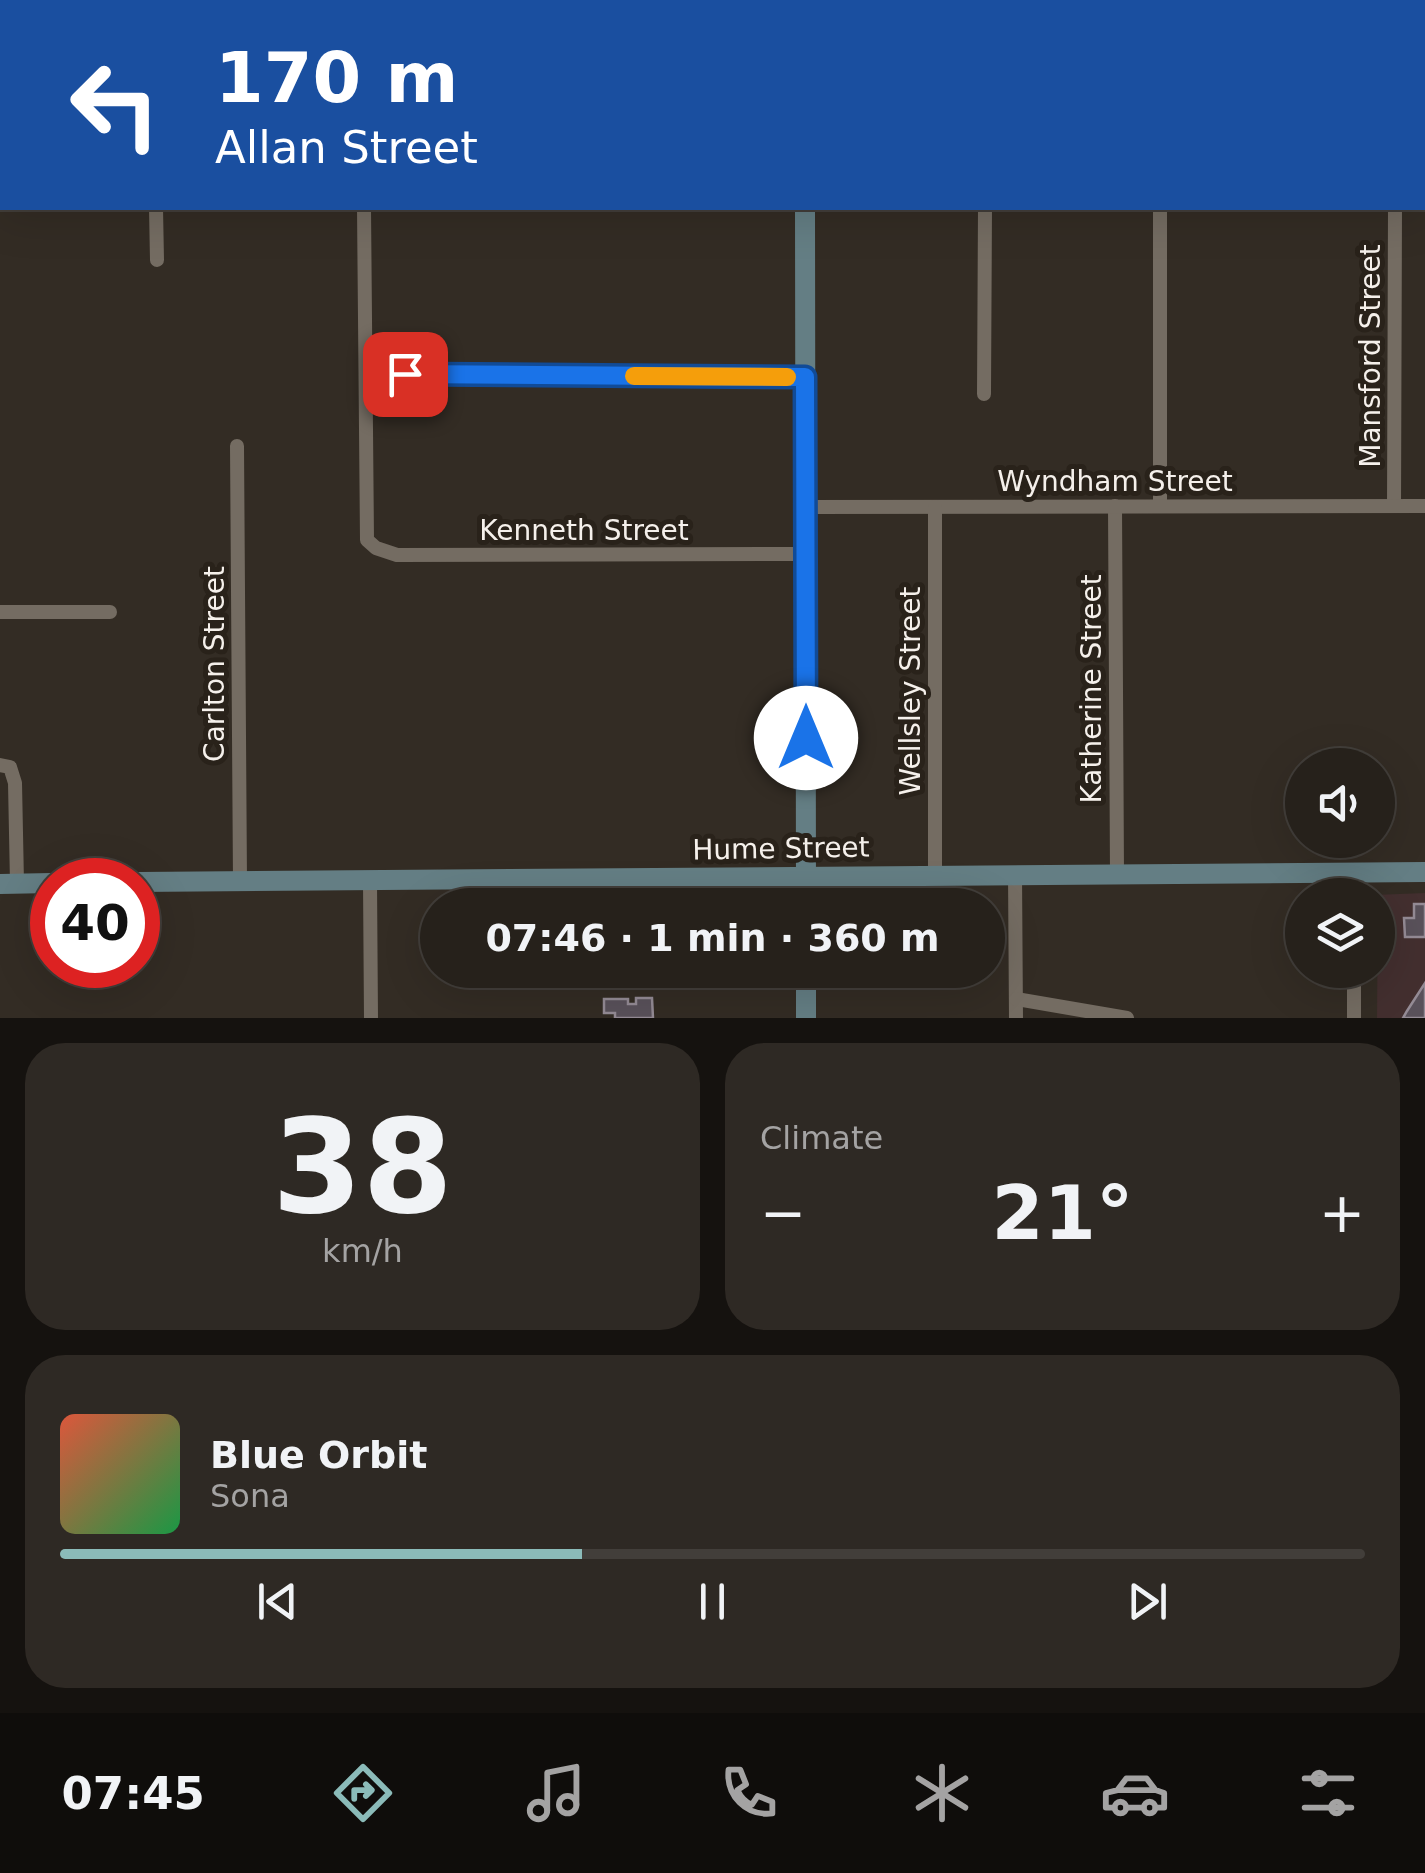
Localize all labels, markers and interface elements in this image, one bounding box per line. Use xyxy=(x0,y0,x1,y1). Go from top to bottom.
text: 170 m xyxy=(215,37,458,119)
icon: left xyxy=(50,40,180,170)
text: Allan Street xyxy=(215,121,478,174)
street label: Mansford Street xyxy=(1354,244,1387,468)
pin xyxy=(363,332,448,417)
icon: arrive xyxy=(378,347,433,402)
street label: Wyndham Street xyxy=(997,465,1233,498)
street label: Kenneth Street xyxy=(479,514,689,547)
street label: Carlton Street xyxy=(198,566,231,762)
street label: Katherine Street xyxy=(1075,574,1108,804)
street label: Wellsley Street xyxy=(894,586,927,795)
position arrow xyxy=(754,686,858,790)
map controls xyxy=(1285,748,1395,988)
button: sound xyxy=(1285,748,1395,858)
street label: Hume Street xyxy=(692,830,870,867)
speed limit sign: 40 xyxy=(30,858,160,988)
button: layers xyxy=(1285,878,1395,988)
text: 07:46 · 1 min · 360 m xyxy=(485,916,940,960)
text: 38 xyxy=(272,1091,453,1243)
text: Climate xyxy=(760,1119,883,1157)
text: 21° xyxy=(992,1169,1133,1257)
text: − xyxy=(760,1181,806,1245)
text: + xyxy=(1319,1181,1365,1245)
text: km/h xyxy=(322,1232,403,1270)
text: Blue Orbit xyxy=(210,1433,427,1477)
text: Sona xyxy=(210,1477,290,1515)
icon: previous xyxy=(250,1574,305,1629)
icon: pause xyxy=(685,1574,740,1629)
icon: next xyxy=(1120,1574,1175,1629)
icon: directions xyxy=(328,1758,398,1828)
icon: music xyxy=(521,1758,591,1828)
icon: phone xyxy=(714,1758,784,1828)
icon: climate xyxy=(907,1758,977,1828)
icon: car xyxy=(1100,1758,1170,1828)
icon: filters xyxy=(1293,1758,1363,1828)
text: 07:45 xyxy=(62,1767,205,1820)

